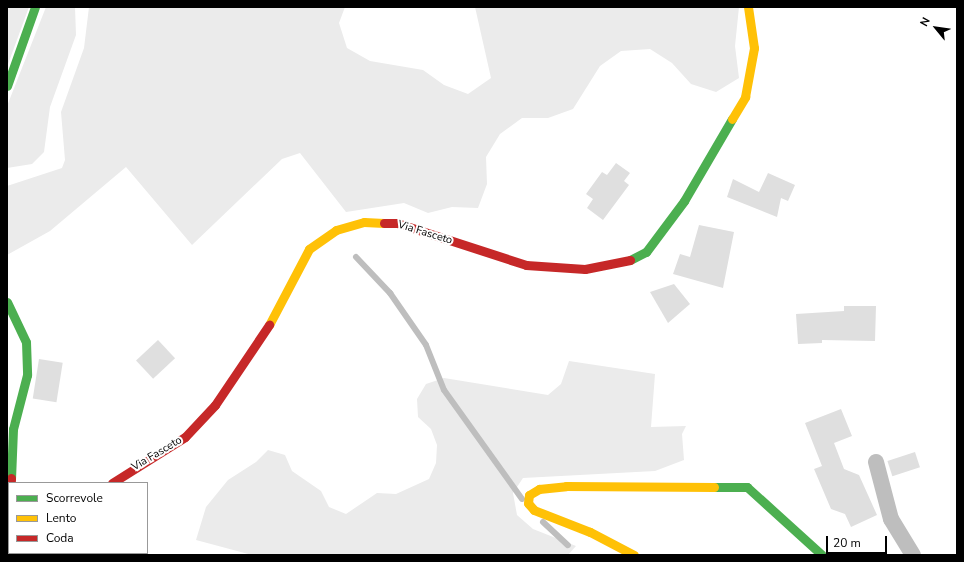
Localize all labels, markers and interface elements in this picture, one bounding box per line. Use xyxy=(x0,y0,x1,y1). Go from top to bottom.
north arrow xyxy=(916,8,956,48)
text: N xyxy=(917,15,934,29)
street label: Via Fasceto xyxy=(396,218,454,248)
street label: Via Fasceto xyxy=(129,434,185,474)
legend xyxy=(8,482,148,554)
text: Scorrevole xyxy=(46,490,103,506)
text: Lento xyxy=(46,510,76,526)
scale bar xyxy=(828,528,889,554)
text: Coda xyxy=(46,530,74,546)
text: 20 m xyxy=(833,535,861,551)

